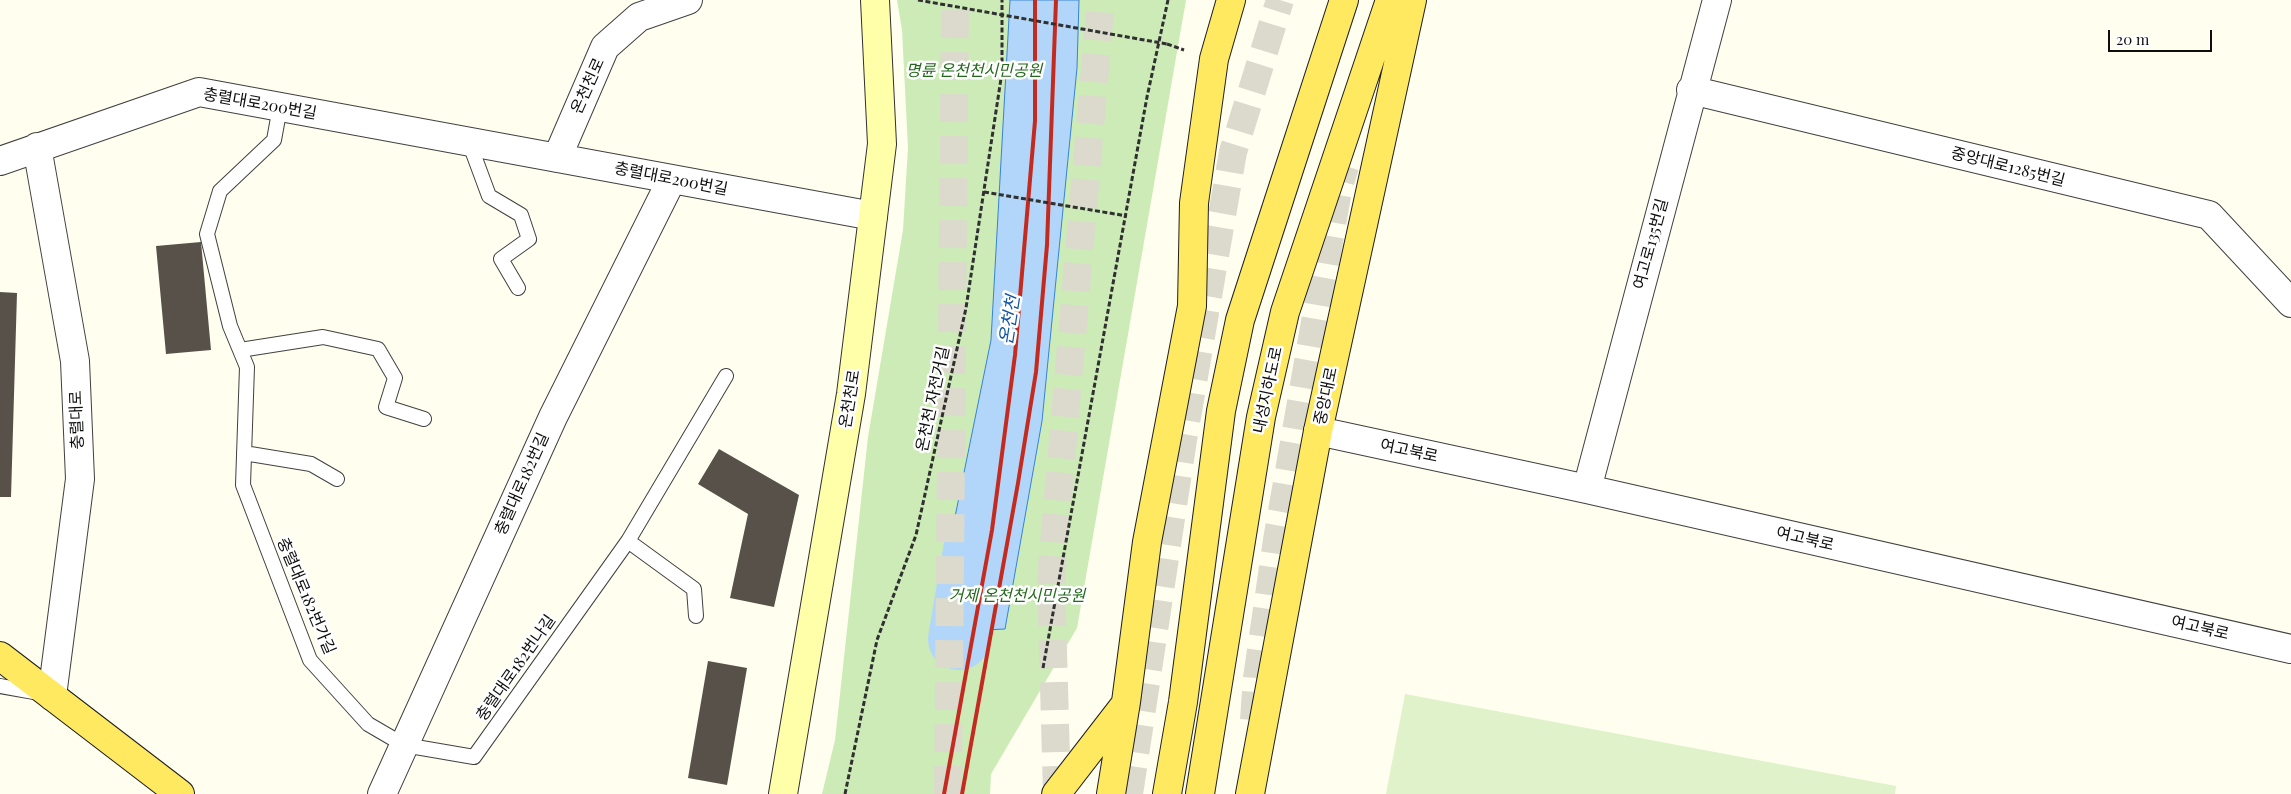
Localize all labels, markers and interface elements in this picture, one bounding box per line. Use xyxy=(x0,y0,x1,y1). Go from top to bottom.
scale bar xyxy=(2111,20,2215,52)
text: 20 m xyxy=(2116,29,2149,49)
street label: 온천천로 xyxy=(567,55,609,117)
park label: 명륜 온천천시민공원 xyxy=(906,61,1042,81)
street label: 충렬대로200번길 xyxy=(202,85,318,123)
street label: 중앙대로1285번길 xyxy=(1949,144,2067,190)
street label: 충렬대로200번길 xyxy=(613,159,729,199)
street label: 여고로135번길 xyxy=(1630,197,1672,291)
water label: 온천천 xyxy=(995,294,1025,346)
street label: 온천천 자전거길 xyxy=(912,345,954,453)
street label: 내성지하도로 xyxy=(1249,345,1287,435)
street label: 중앙대로 xyxy=(1310,365,1342,427)
street label: 온천천로 xyxy=(836,368,864,430)
street label: 충렬대로 xyxy=(66,390,88,450)
street label: 충렬대로182번길 xyxy=(491,430,553,538)
street label: 여고북로 xyxy=(1378,435,1440,467)
street label: 여고북로 xyxy=(1774,523,1836,555)
street label: 충렬대로182번가길 xyxy=(273,535,339,657)
park label: 거제 온천천시민공원 xyxy=(949,586,1085,606)
street label: 충렬대로182번나길 xyxy=(472,611,560,725)
street label: 여고북로 xyxy=(2169,612,2231,644)

